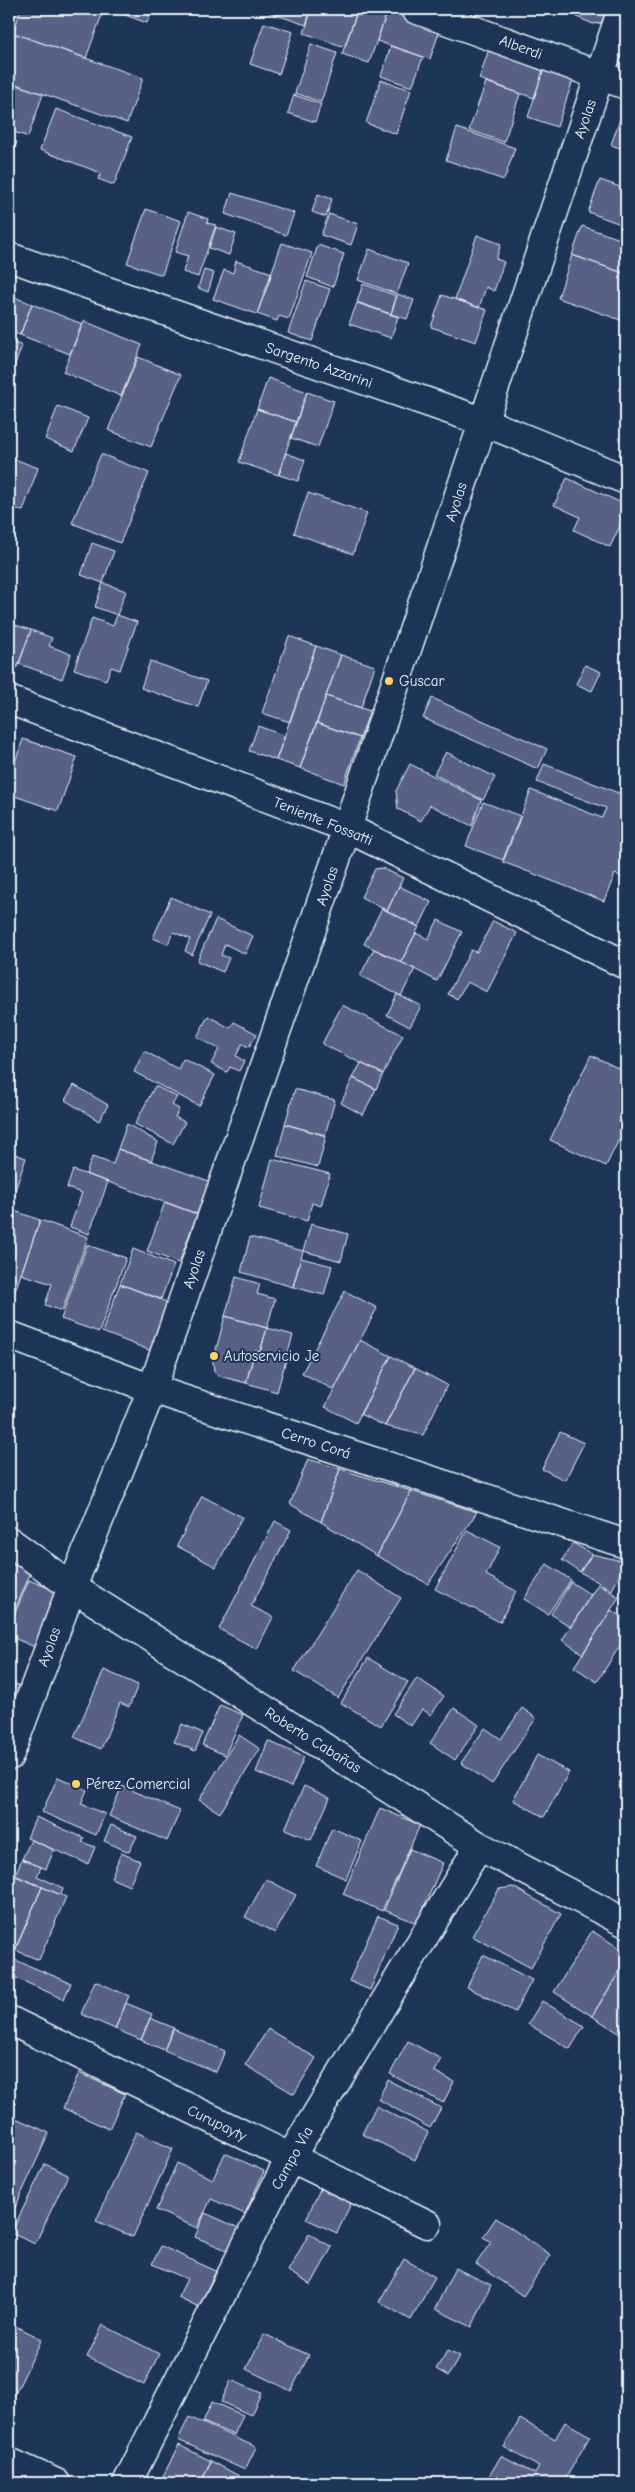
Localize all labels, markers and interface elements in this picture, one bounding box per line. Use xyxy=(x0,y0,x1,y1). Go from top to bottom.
street label: Alberdi xyxy=(497,31,545,63)
street label: Ayolas xyxy=(570,97,600,141)
street label: Sargento Azzarini xyxy=(263,338,375,392)
street label: Ayolas xyxy=(441,480,471,524)
place label: Guscar xyxy=(399,672,445,690)
marker: Guscar xyxy=(383,675,395,687)
street label: Teniente Fossatti xyxy=(271,793,375,849)
street label: Ayolas xyxy=(312,864,342,908)
street label: Ayolas xyxy=(179,1247,209,1291)
place label: Autoservicio Je xyxy=(224,1347,320,1365)
marker: Autoservicio Je xyxy=(208,1350,220,1362)
street label: Cerro Corá xyxy=(279,1423,353,1463)
street label: Ayolas xyxy=(34,1625,64,1669)
street label: Roberto Cabañas xyxy=(262,1703,364,1777)
place label: Pérez Comercial xyxy=(86,1775,190,1793)
marker: Pérez Comercial xyxy=(70,1778,82,1790)
street label: Curupayty xyxy=(184,2101,250,2145)
street label: Campo Vìa xyxy=(267,2123,317,2193)

